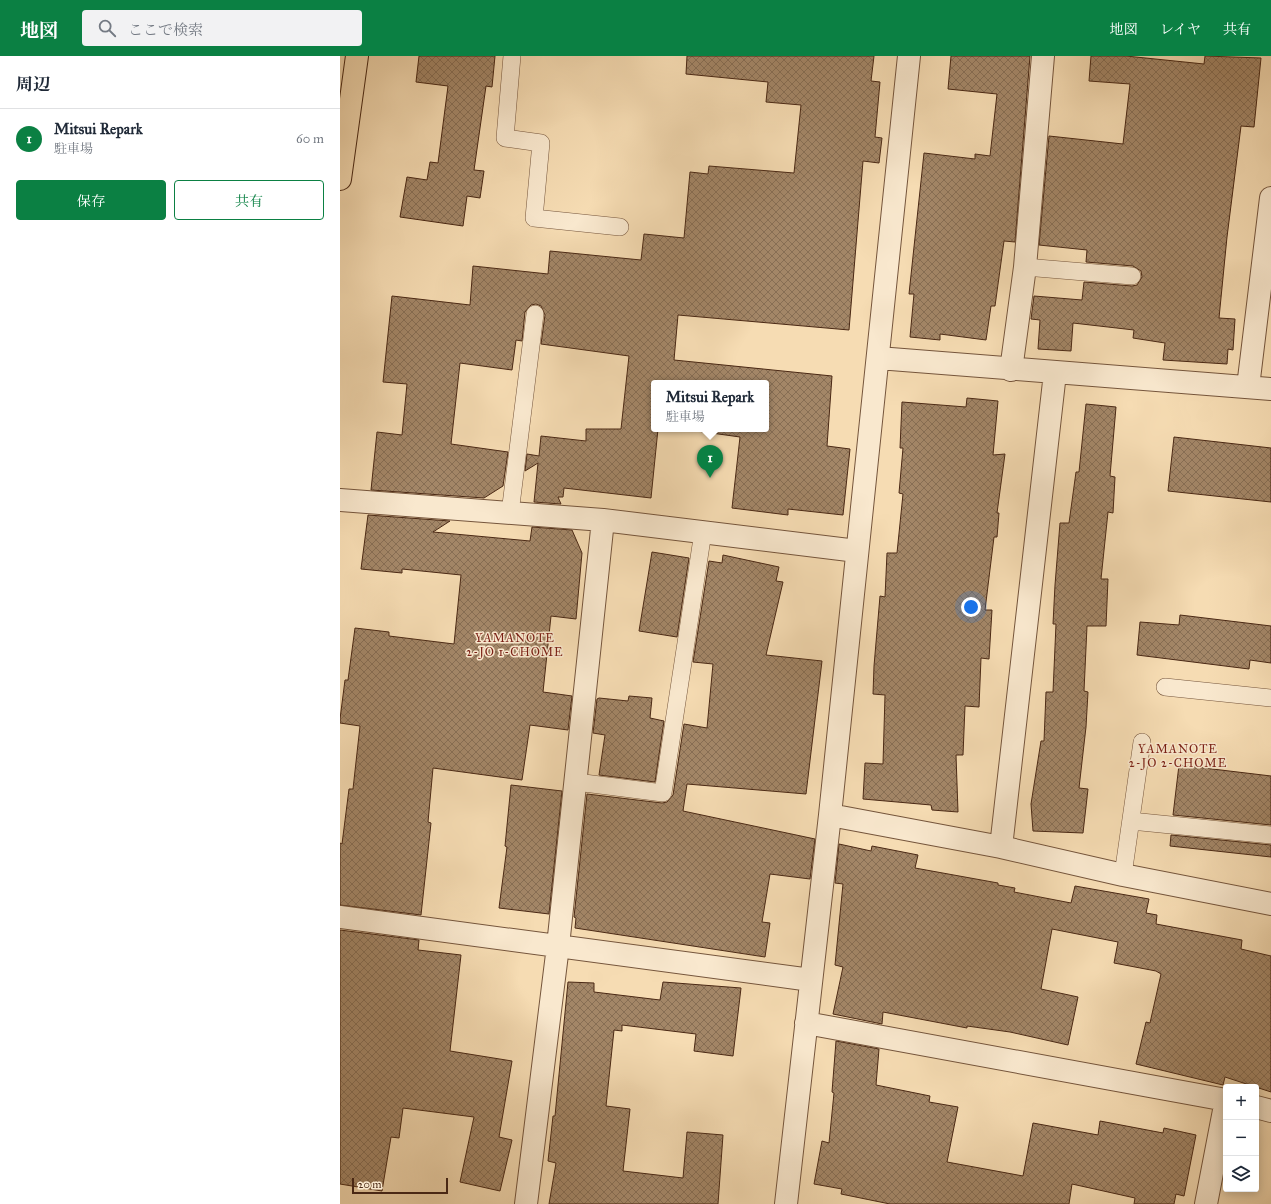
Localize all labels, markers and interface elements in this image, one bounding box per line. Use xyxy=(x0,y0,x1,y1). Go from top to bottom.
search box xyxy=(82,10,362,46)
icon: search xyxy=(96,17,118,39)
text: 地図 xyxy=(20,19,58,42)
text: ここで検索 xyxy=(128,21,203,39)
text: 地図 xyxy=(1110,21,1138,38)
text: レイヤ xyxy=(1160,21,1201,38)
text: 共有 xyxy=(1223,21,1251,38)
text: 周辺 xyxy=(16,74,50,95)
text: Mitsui Repark xyxy=(54,120,143,138)
text: 1 xyxy=(26,131,32,147)
text: 60 m xyxy=(296,131,324,147)
text: 駐車場 xyxy=(54,141,93,157)
button: 保存 xyxy=(16,180,166,220)
button: 共有 xyxy=(174,180,324,220)
popup xyxy=(651,380,769,432)
text: Mitsui Repark xyxy=(666,388,754,406)
text: 駐車場 xyxy=(666,409,705,425)
pin: 1 xyxy=(697,445,723,478)
your location xyxy=(961,597,981,617)
district label: YAMANOTE 2-JO 1-CHOME xyxy=(466,631,564,660)
district label: YAMANOTE 2-JO 2-CHOME xyxy=(1129,742,1227,771)
map controls xyxy=(1223,1084,1259,1192)
button: + xyxy=(1223,1084,1259,1120)
button: − xyxy=(1223,1120,1259,1156)
button: layers xyxy=(1223,1156,1259,1192)
scale bar xyxy=(352,1176,448,1195)
text: 20 m xyxy=(358,1178,381,1191)

